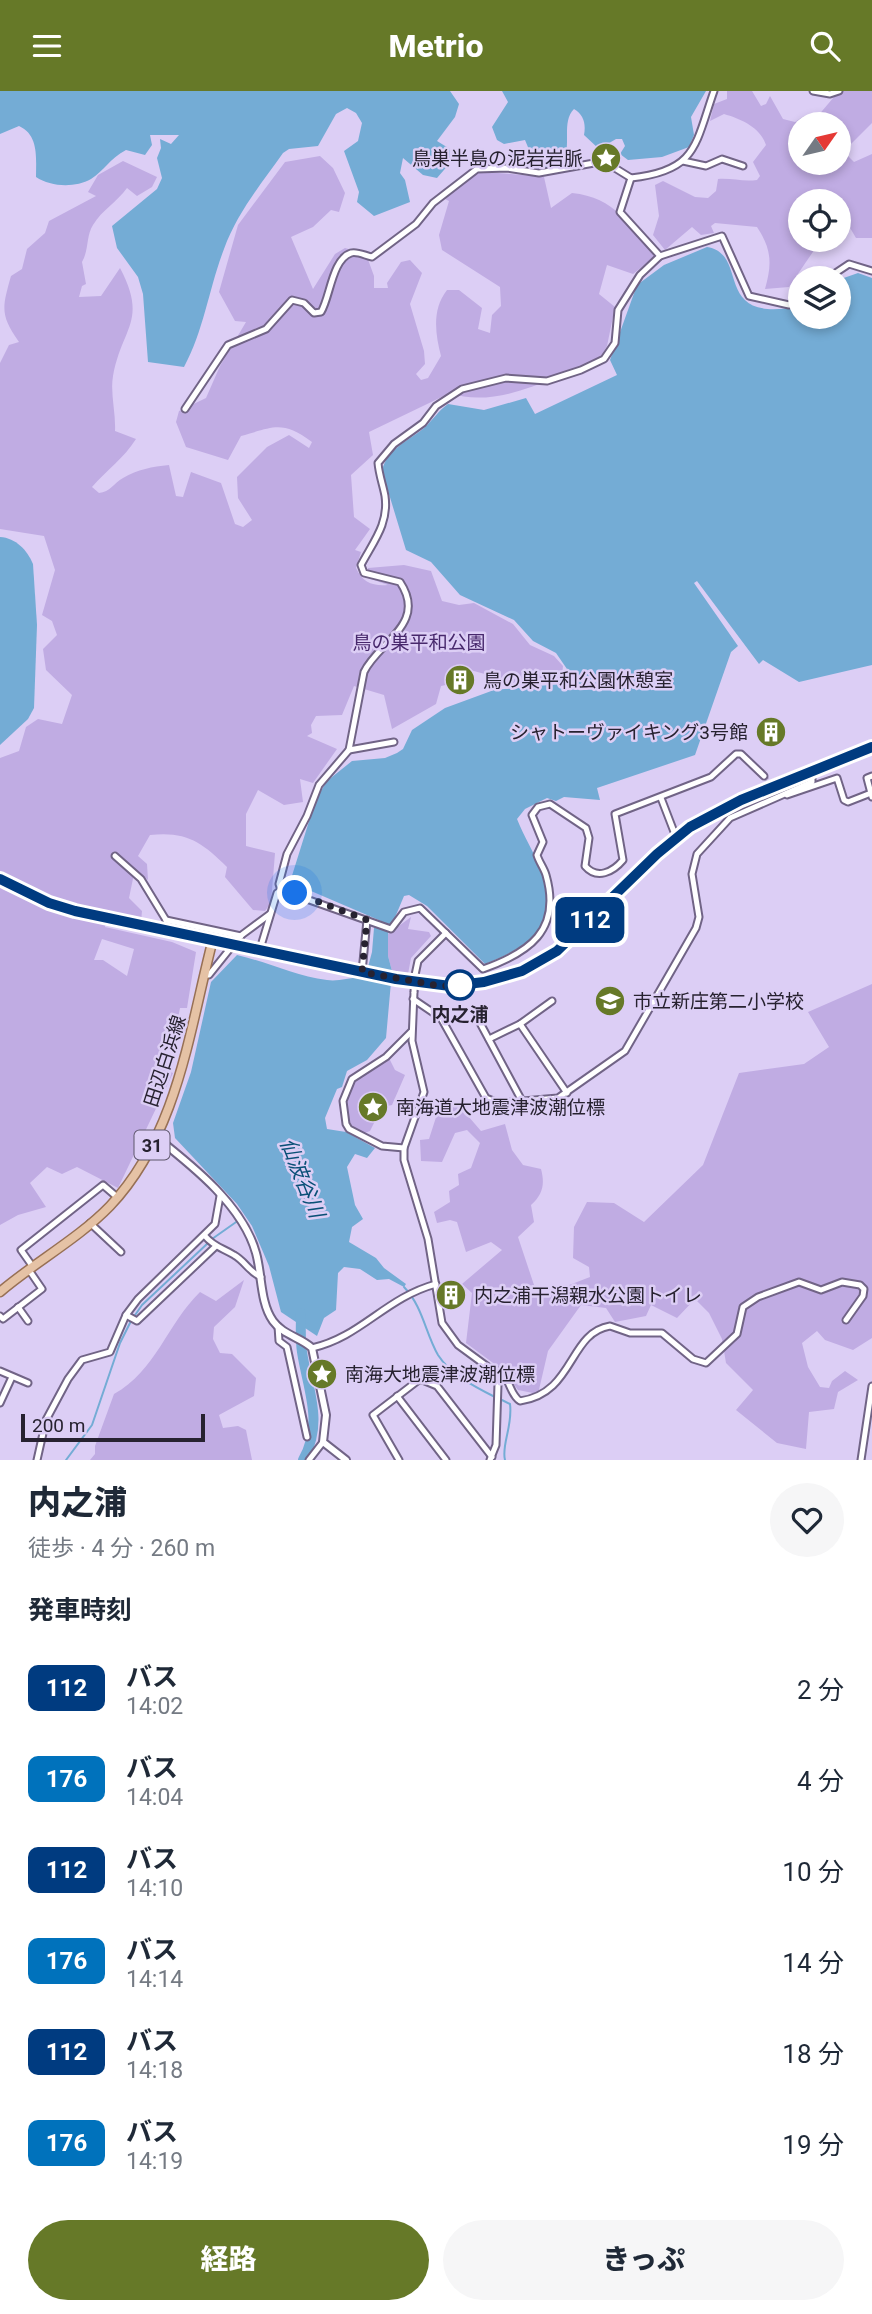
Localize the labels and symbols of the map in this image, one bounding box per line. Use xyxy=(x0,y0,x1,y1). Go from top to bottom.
north arrow xyxy=(788,112,850,175)
place icon: 鳥巣半島の泥岩岩脈 xyxy=(589,141,623,175)
place label: 鳥巣半島の泥岩岩脈 xyxy=(412,147,583,170)
park label: 鳥の巣平和公園 xyxy=(352,631,486,654)
building icon: 鳥の巣平和公園休憩室 xyxy=(443,663,477,697)
place label: 鳥の巣平和公園休憩室 xyxy=(483,669,673,692)
building icon: シャトーヴァイキング3号館 xyxy=(754,715,788,749)
place label: シャトーヴァイキング3号館 xyxy=(510,721,748,744)
your location xyxy=(277,875,312,910)
line badge: 112 xyxy=(550,897,630,943)
marker: 内之浦 xyxy=(445,970,475,1000)
school or university icon: 市立新庄第二小学校 xyxy=(593,984,627,1018)
place label: 市立新庄第二小学校 xyxy=(633,990,804,1013)
place label: 内之浦 xyxy=(431,1003,489,1026)
street label: 田辺白浜線 xyxy=(139,1012,191,1110)
place icon: 南海道大地震津波潮位標 xyxy=(356,1090,390,1124)
place label: 南海道大地震津波潮位標 xyxy=(396,1096,605,1119)
road number: 31 xyxy=(134,1131,170,1160)
water label: 仙波谷川 xyxy=(275,1135,330,1223)
building icon: 内之浦干潟親水公園トイレ xyxy=(434,1278,468,1312)
place label: 内之浦干潟親水公園トイレ xyxy=(474,1284,702,1307)
place icon: 南海大地震津波潮位標 xyxy=(305,1357,339,1391)
place label: 南海大地震津波潮位標 xyxy=(345,1363,535,1386)
scale bar xyxy=(21,1411,205,1443)

